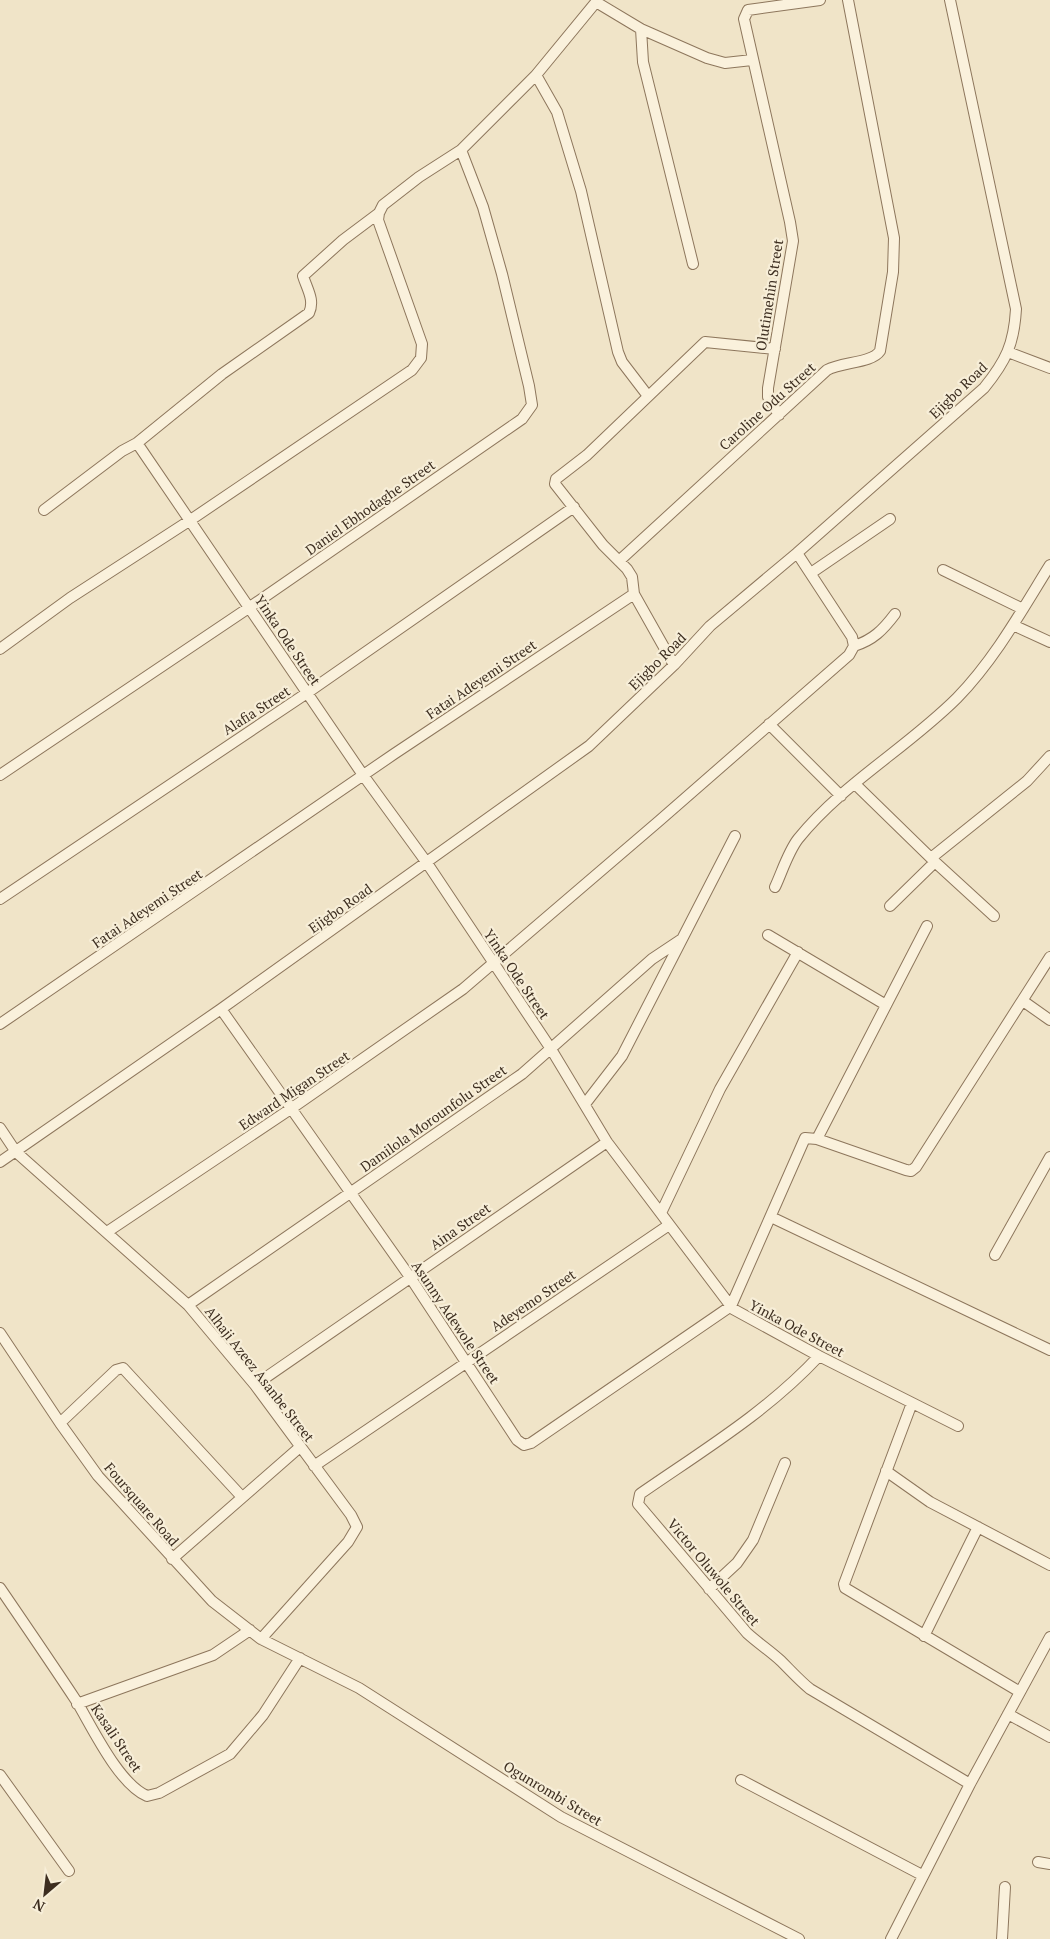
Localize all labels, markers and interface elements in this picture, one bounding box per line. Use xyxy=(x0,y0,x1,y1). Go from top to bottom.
street label: Olutimehin Street xyxy=(751,237,787,352)
street label: Caroline Odu Street xyxy=(715,357,820,454)
street label: Ejigbo Road xyxy=(925,357,991,422)
street label: Daniel Ebhodaghe Street xyxy=(301,455,439,559)
street label: Yinka Ode Street xyxy=(251,591,326,690)
street label: Ejigbo Road xyxy=(624,628,690,694)
street label: Fatai Adeyemi Street xyxy=(422,635,541,723)
street label: Alafia Street xyxy=(219,681,294,739)
street label: Fatai Adeyemi Street xyxy=(88,864,207,952)
street label: Ejigbo Road xyxy=(304,879,376,937)
street label: Yinka Ode Street xyxy=(480,925,555,1024)
street label: Edward Migan Street xyxy=(235,1045,354,1134)
street label: Damilola Morounfolu Street xyxy=(356,1060,511,1176)
street label: Aina Street xyxy=(426,1198,495,1254)
street label: Asunny Adewole Street xyxy=(408,1257,505,1388)
street label: Adeyemo Street xyxy=(487,1264,580,1335)
street label: Yinka Ode Street xyxy=(746,1295,849,1361)
street label: Alhaji Azeez Asanbe Street xyxy=(201,1302,319,1446)
street label: Foursquare Road xyxy=(100,1458,184,1550)
street label: Victor Oluwole Street xyxy=(664,1514,765,1630)
street label: Kasali Street xyxy=(87,1700,147,1776)
street label: Ogunrombi Street xyxy=(500,1756,607,1830)
north arrow xyxy=(20,1869,70,1919)
text: N xyxy=(29,1895,48,1917)

